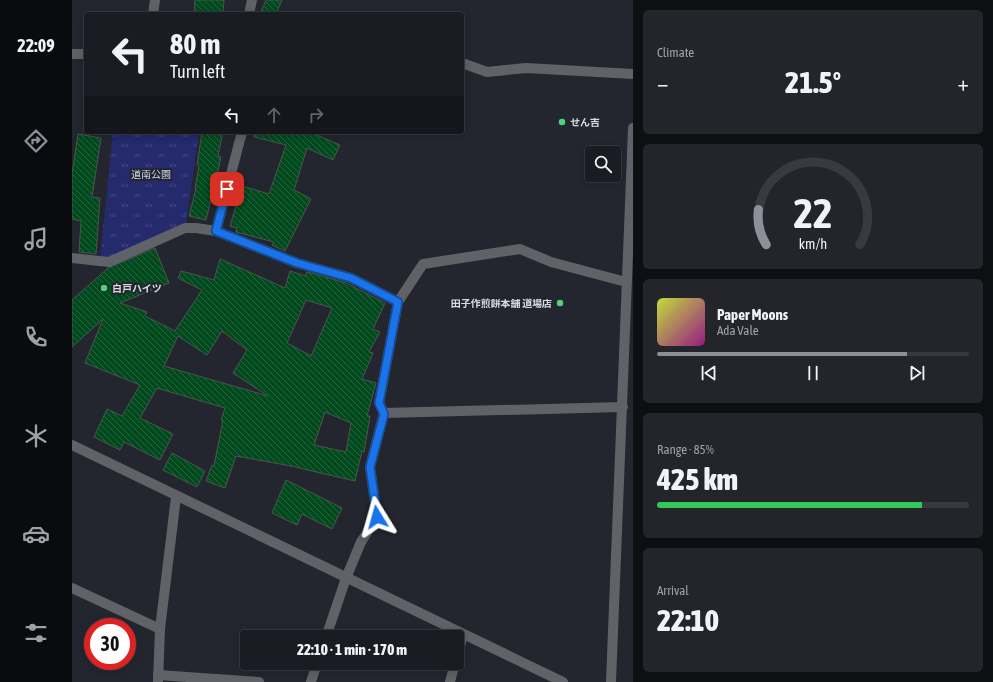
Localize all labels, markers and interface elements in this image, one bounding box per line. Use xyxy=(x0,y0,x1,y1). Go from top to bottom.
icon: left xyxy=(104,28,156,80)
text: 80 m xyxy=(170,28,220,60)
text: 22:09 xyxy=(17,35,55,56)
text: Climate xyxy=(657,45,694,60)
text: Turn left xyxy=(170,61,225,82)
text: 21.5° xyxy=(785,65,841,99)
text: − xyxy=(657,70,668,96)
text: + xyxy=(958,70,969,96)
icon: left xyxy=(221,104,243,126)
icon: ahead xyxy=(263,104,285,126)
icon: right xyxy=(305,104,327,126)
marker: せん吉 xyxy=(557,117,567,127)
place label: せん吉 xyxy=(570,117,600,128)
icon: directions xyxy=(22,127,50,155)
map controls xyxy=(585,146,621,182)
button: search xyxy=(585,146,621,182)
park label: 道南公園 xyxy=(131,169,171,180)
pin xyxy=(210,172,244,206)
icon: arrive xyxy=(216,178,238,200)
text: 22 xyxy=(793,188,833,236)
icon: music xyxy=(22,225,50,253)
text: km/h xyxy=(799,235,827,251)
marker: 白戸ハイツ xyxy=(99,283,109,293)
place label: 白戸ハイツ xyxy=(112,283,162,294)
place label: 田子作煎餅本舗 道場店 xyxy=(451,298,552,309)
marker: 田子作煎餅本舗 道場店 xyxy=(555,298,565,308)
text: Paper Moons xyxy=(717,306,788,323)
icon: phone xyxy=(22,323,50,351)
text: Ada Vale xyxy=(717,323,759,338)
icon: previous xyxy=(698,362,720,384)
icon: pause xyxy=(802,362,824,384)
icon: next xyxy=(906,362,928,384)
icon: climate xyxy=(22,422,50,450)
text: Range · 85% xyxy=(657,442,714,457)
text: 425 km xyxy=(657,462,738,496)
position arrow xyxy=(356,496,398,538)
icon: car xyxy=(22,520,50,548)
text: Arrival xyxy=(657,583,689,598)
text: 22:10 xyxy=(657,603,719,637)
speed limit sign: 30 xyxy=(84,618,136,670)
icon: filters xyxy=(22,619,50,647)
text: 22:10 · 1 min · 170 m xyxy=(297,641,407,658)

